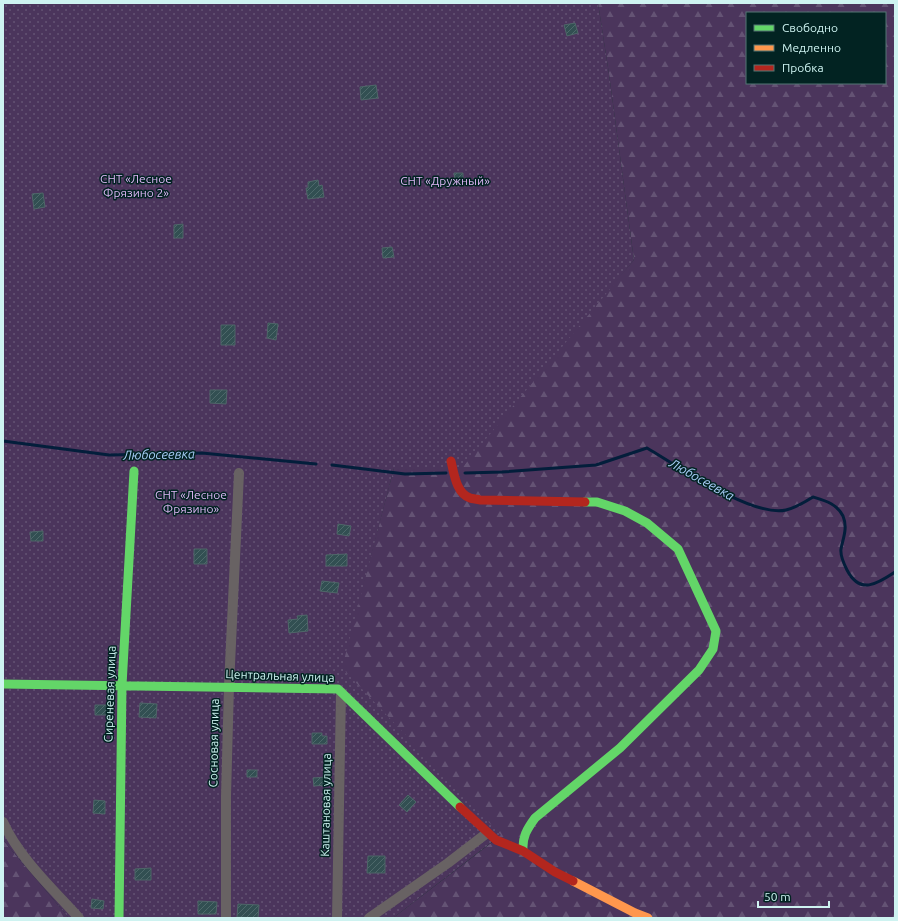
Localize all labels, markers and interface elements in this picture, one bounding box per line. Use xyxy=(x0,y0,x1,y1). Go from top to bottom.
legend xyxy=(746,12,886,84)
text: Свободно xyxy=(782,21,838,34)
text: Медленно xyxy=(782,41,841,54)
text: Пробка xyxy=(782,61,824,74)
park label: СНТ «Лесное Фрязино 2» xyxy=(100,172,172,199)
park label: СНТ «Дружный» xyxy=(400,174,490,187)
water label: Любосеевка xyxy=(122,446,195,462)
water label: Любосеевка xyxy=(666,455,737,503)
park label: СНТ «Лесное Фрязино» xyxy=(155,488,227,515)
street label: Сиреневая улица xyxy=(101,645,118,742)
street label: Центральная улица xyxy=(225,667,335,684)
street label: Сосновая улица xyxy=(206,698,221,788)
street label: Каштановая улица xyxy=(318,753,333,857)
scale bar xyxy=(758,883,829,909)
text: 50 m xyxy=(764,890,791,903)

